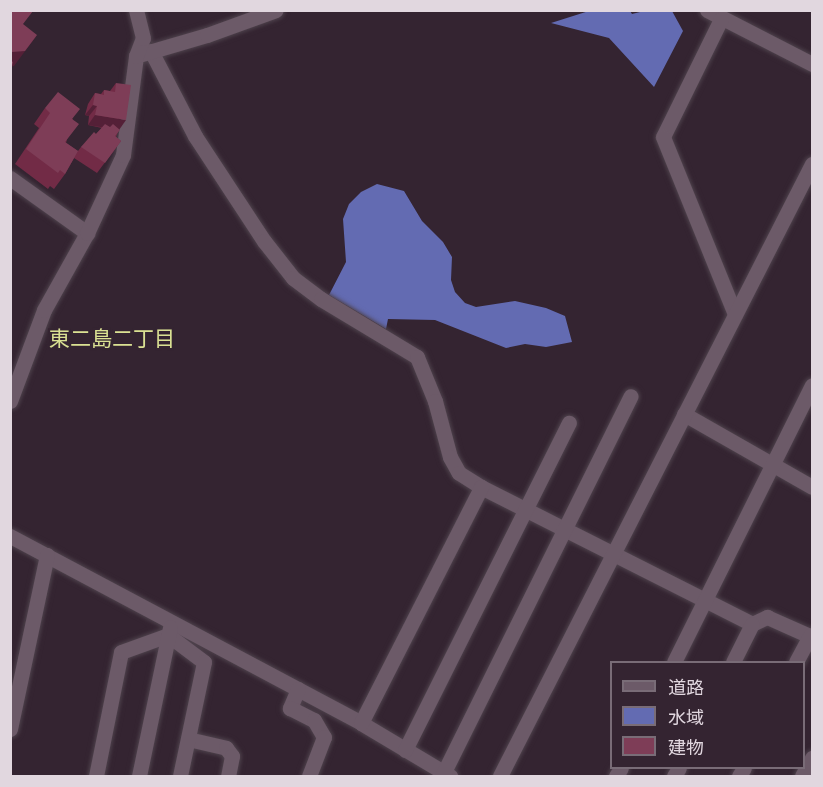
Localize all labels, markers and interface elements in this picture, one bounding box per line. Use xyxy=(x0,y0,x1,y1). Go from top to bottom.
district label: 東二島二丁目 xyxy=(49,326,175,352)
legend xyxy=(610,661,805,769)
text: 道路 xyxy=(668,675,704,700)
text: 水域 xyxy=(668,705,704,730)
text: 建物 xyxy=(668,735,704,760)

